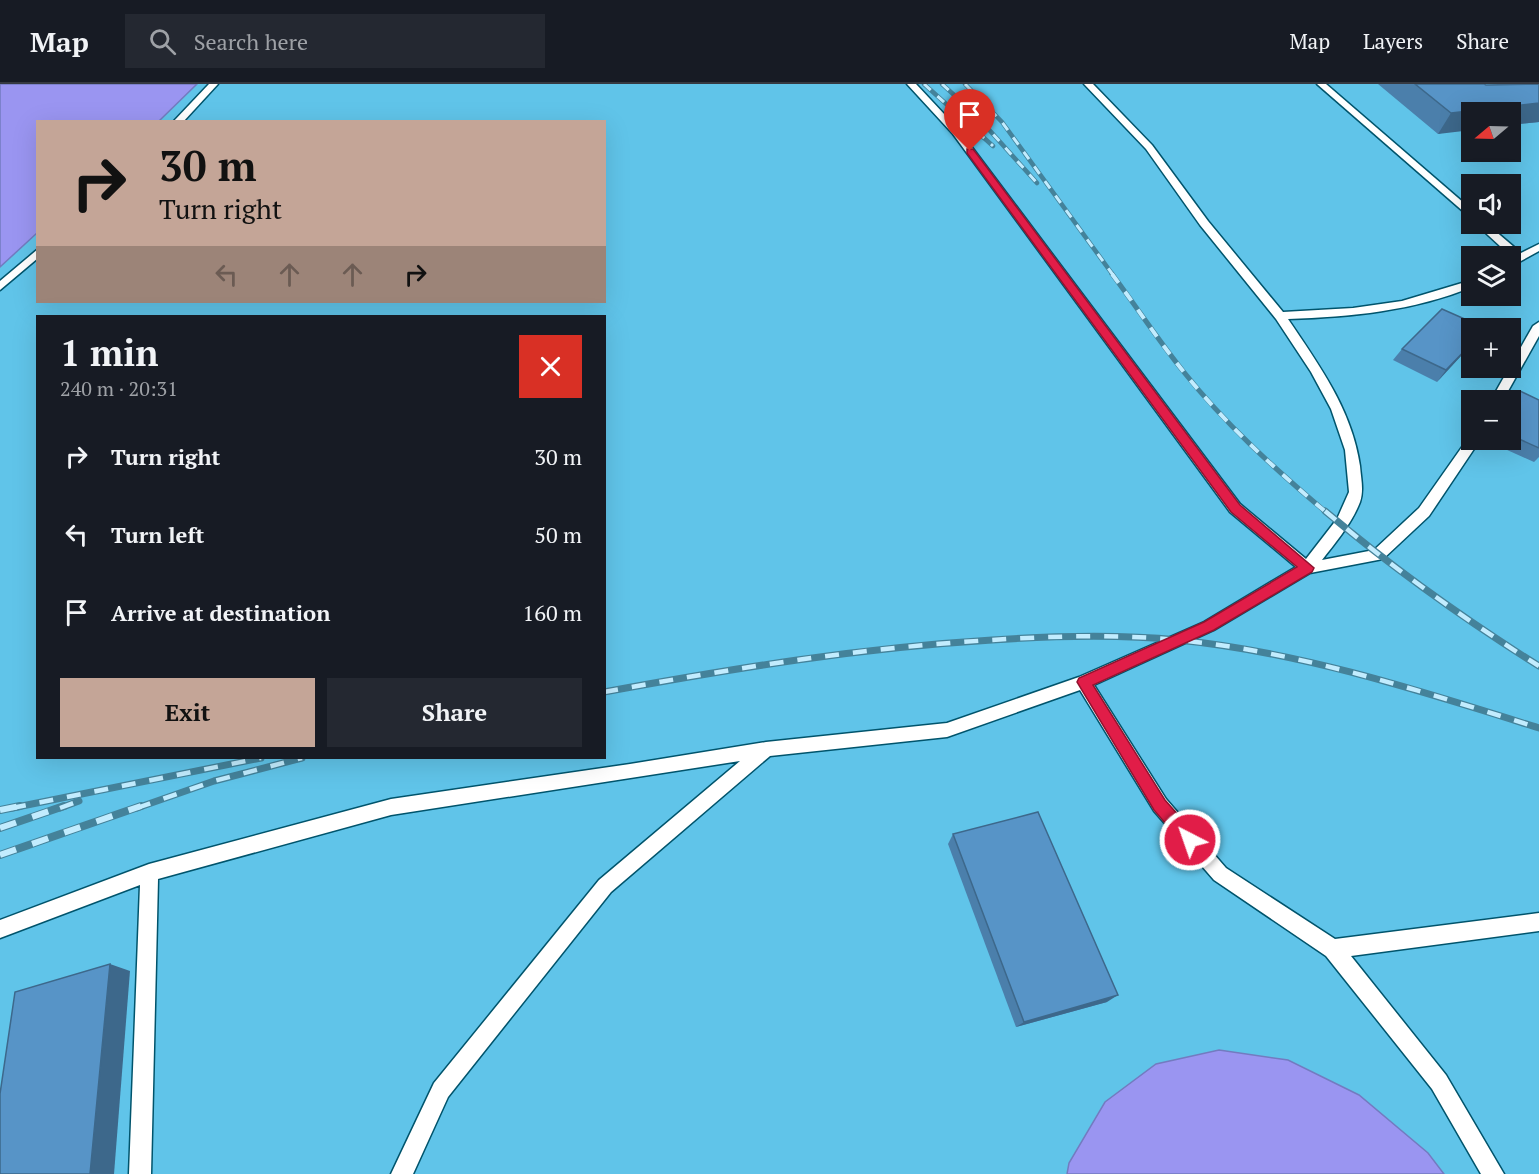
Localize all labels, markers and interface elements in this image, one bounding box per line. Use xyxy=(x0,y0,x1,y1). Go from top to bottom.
search box xyxy=(125,14,545,68)
text: Map xyxy=(30,23,89,60)
icon: search xyxy=(146,25,179,58)
text: Search here xyxy=(194,27,308,56)
text: Map xyxy=(1289,27,1330,55)
text: Layers xyxy=(1363,27,1423,55)
text: Share xyxy=(1456,27,1509,55)
pin xyxy=(944,89,995,151)
icon: arrive xyxy=(953,98,986,131)
north arrow xyxy=(1461,102,1521,162)
map controls xyxy=(1461,102,1521,450)
text: 30 m xyxy=(159,137,257,193)
icon: right xyxy=(60,144,138,222)
button: sound xyxy=(1461,174,1521,234)
text: Turn right xyxy=(159,191,282,227)
button: layers xyxy=(1461,246,1521,306)
icon: left xyxy=(210,258,243,291)
icon: ahead xyxy=(273,258,306,291)
icon: ahead xyxy=(336,258,369,291)
icon: right xyxy=(399,258,432,291)
button: + xyxy=(1461,318,1521,378)
text: 1 min xyxy=(60,329,158,376)
button: close xyxy=(519,335,582,398)
text: 240 m · 20:31 xyxy=(60,375,178,402)
button: − xyxy=(1461,390,1521,450)
icon: right xyxy=(60,440,93,473)
text: Turn right xyxy=(111,442,220,471)
text: 30 m xyxy=(534,442,582,471)
icon: left xyxy=(60,518,93,551)
text: Turn left xyxy=(111,520,204,549)
text: 50 m xyxy=(534,520,582,549)
icon: arrive xyxy=(60,596,93,629)
text: Arrive at destination xyxy=(111,598,330,627)
text: 160 m xyxy=(522,598,582,627)
button: Exit xyxy=(60,678,315,747)
button: Share xyxy=(327,678,582,747)
position arrow xyxy=(1158,808,1222,872)

